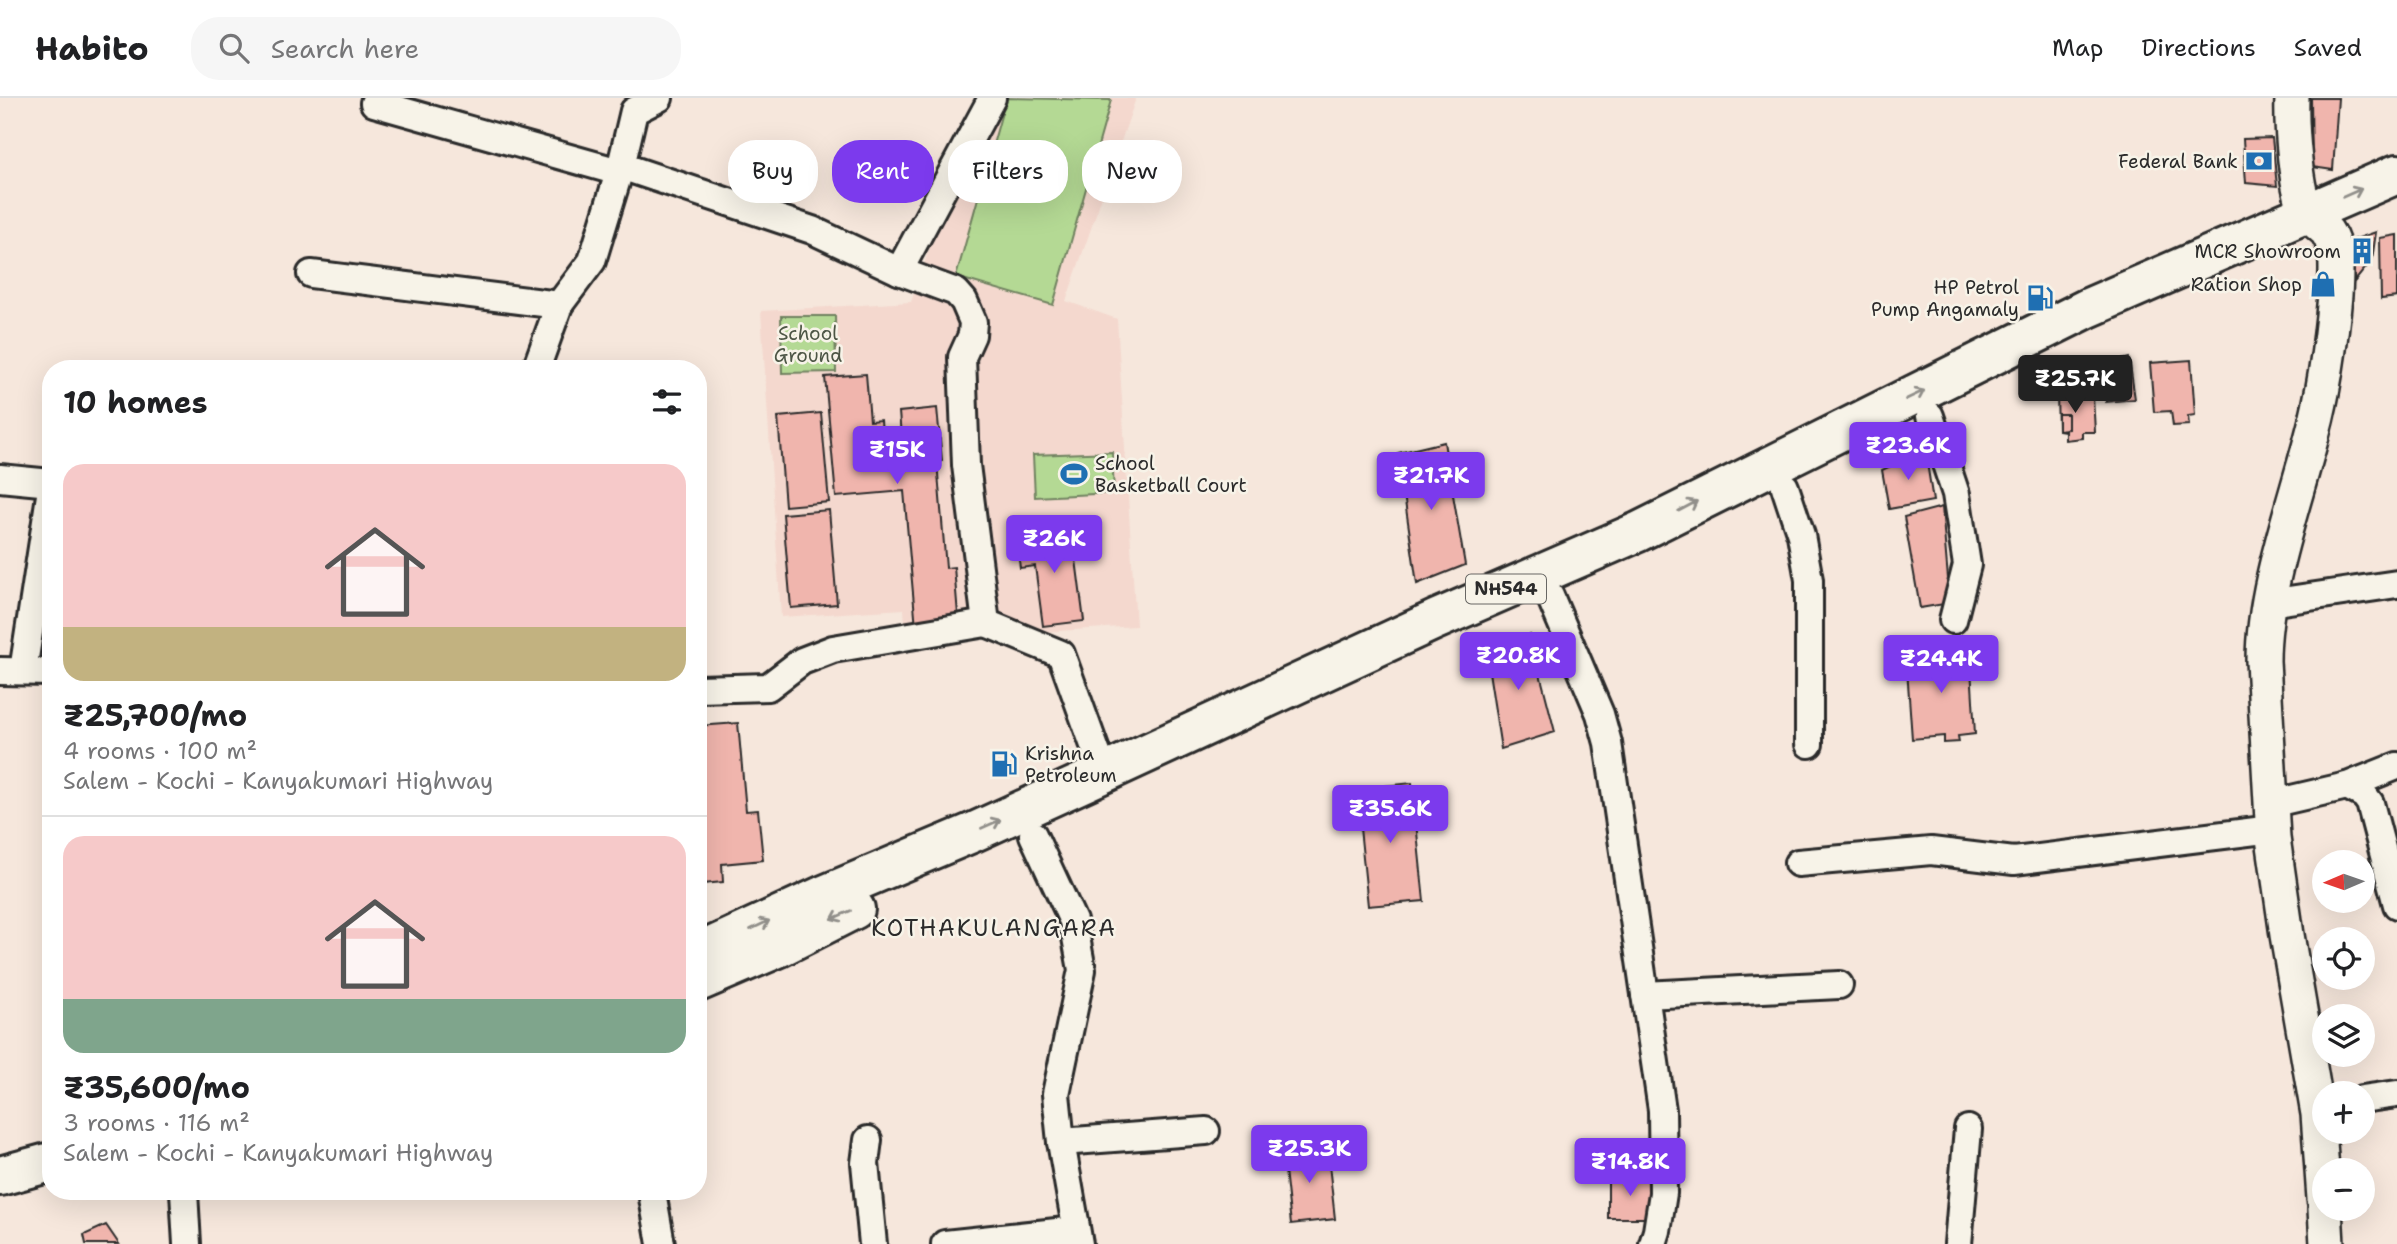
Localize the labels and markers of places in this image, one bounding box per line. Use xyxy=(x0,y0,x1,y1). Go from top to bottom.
bank icon: Federal Bank xyxy=(2244,146,2274,176)
place label: Federal Bank xyxy=(2118,149,2238,174)
building icon: MCR Showroom xyxy=(2347,236,2377,266)
place label: MCR Showroom xyxy=(2194,239,2341,264)
shop icon: Ration Shop xyxy=(2308,269,2338,299)
place label: Ration Shop xyxy=(2191,272,2302,297)
place label: HP Petrol Pump Angamaly xyxy=(1871,275,2019,322)
fuel station icon: HP Petrol Pump Angamaly xyxy=(2025,283,2055,313)
pin: ₹25.7K xyxy=(2018,356,2132,415)
pin: ₹23.6K xyxy=(1851,422,1965,482)
pin: ₹15K xyxy=(856,426,938,486)
place label: School Basketball Court xyxy=(1095,451,1247,498)
pin: ₹21.7K xyxy=(1374,452,1488,512)
sports icon: School Basketball Court xyxy=(1059,459,1089,489)
pin: ₹26K xyxy=(1013,516,1095,575)
pin: ₹20.8K xyxy=(1461,632,1575,692)
pin: ₹24.4K xyxy=(1884,636,1998,695)
place label: Krishna Petroleum xyxy=(1025,741,1117,788)
fuel station icon: Krishna Petroleum xyxy=(989,749,1019,779)
pin: ₹35.6K xyxy=(1333,786,1447,845)
pin: ₹25.3K xyxy=(1252,1126,1366,1185)
pin: ₹14.8K xyxy=(1573,1138,1687,1198)

